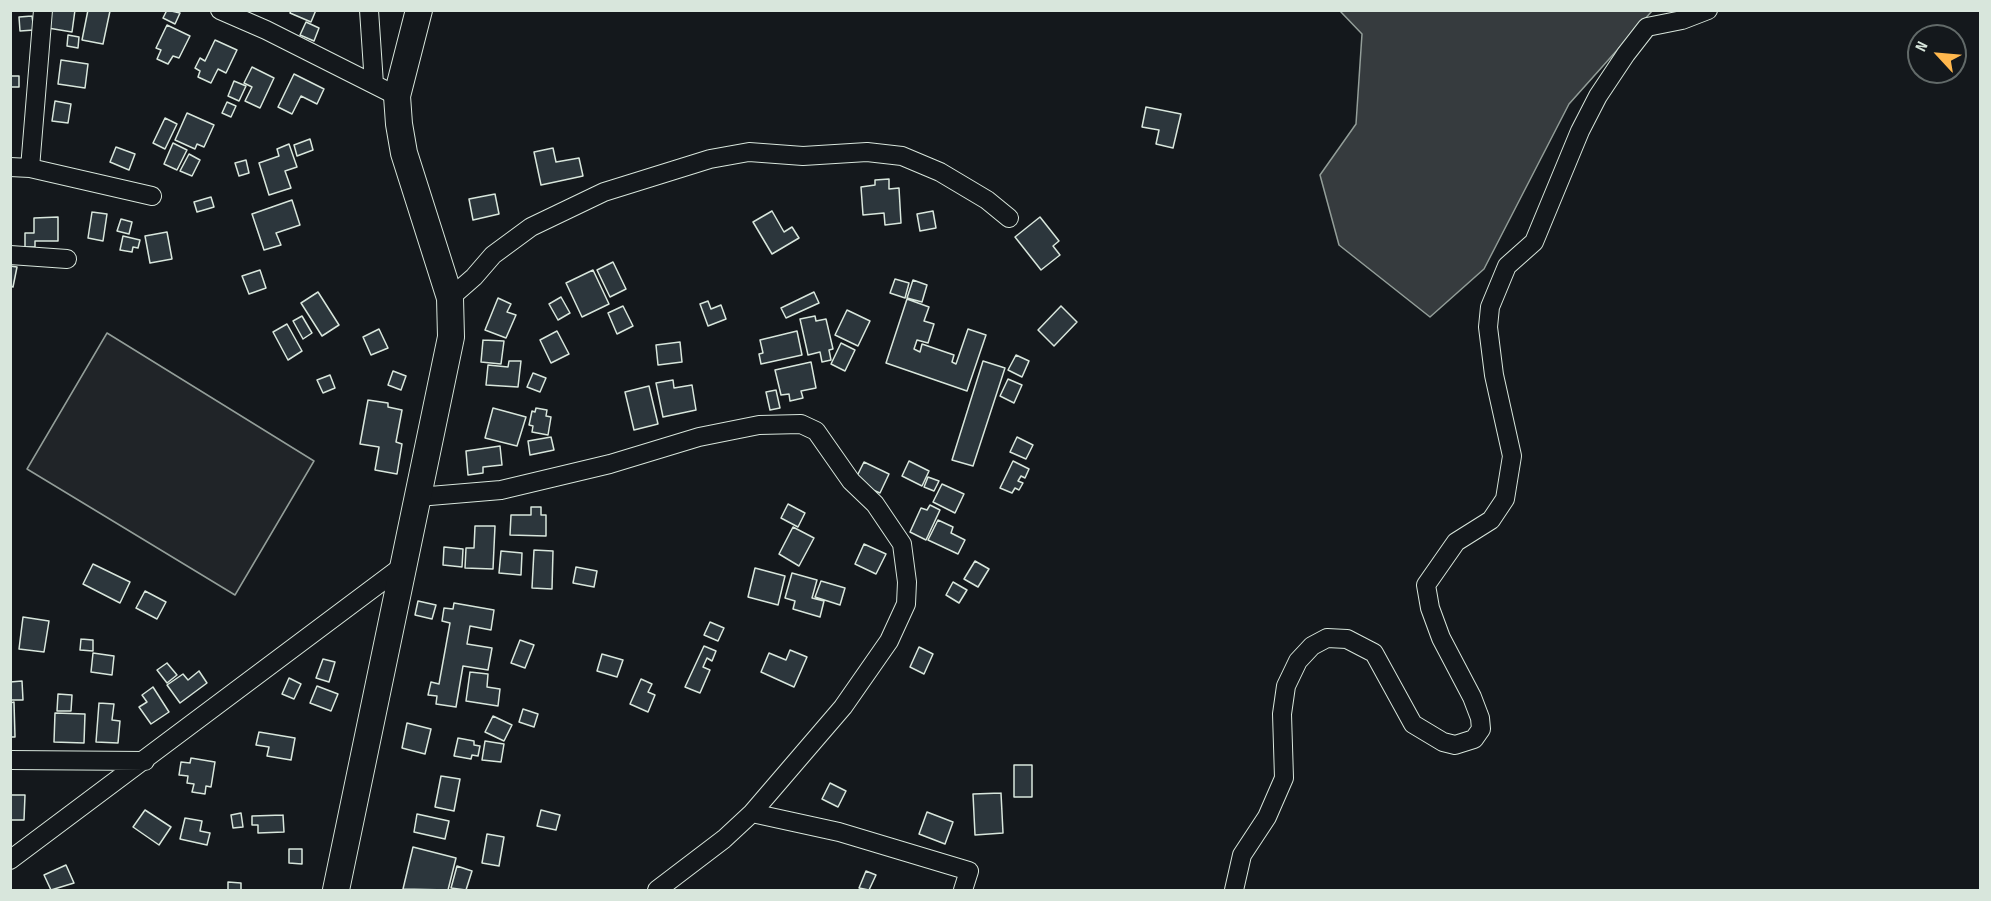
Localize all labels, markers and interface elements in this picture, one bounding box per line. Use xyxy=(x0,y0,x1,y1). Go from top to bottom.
north arrow xyxy=(1907,24,1967,84)
text: N xyxy=(1912,39,1933,55)

